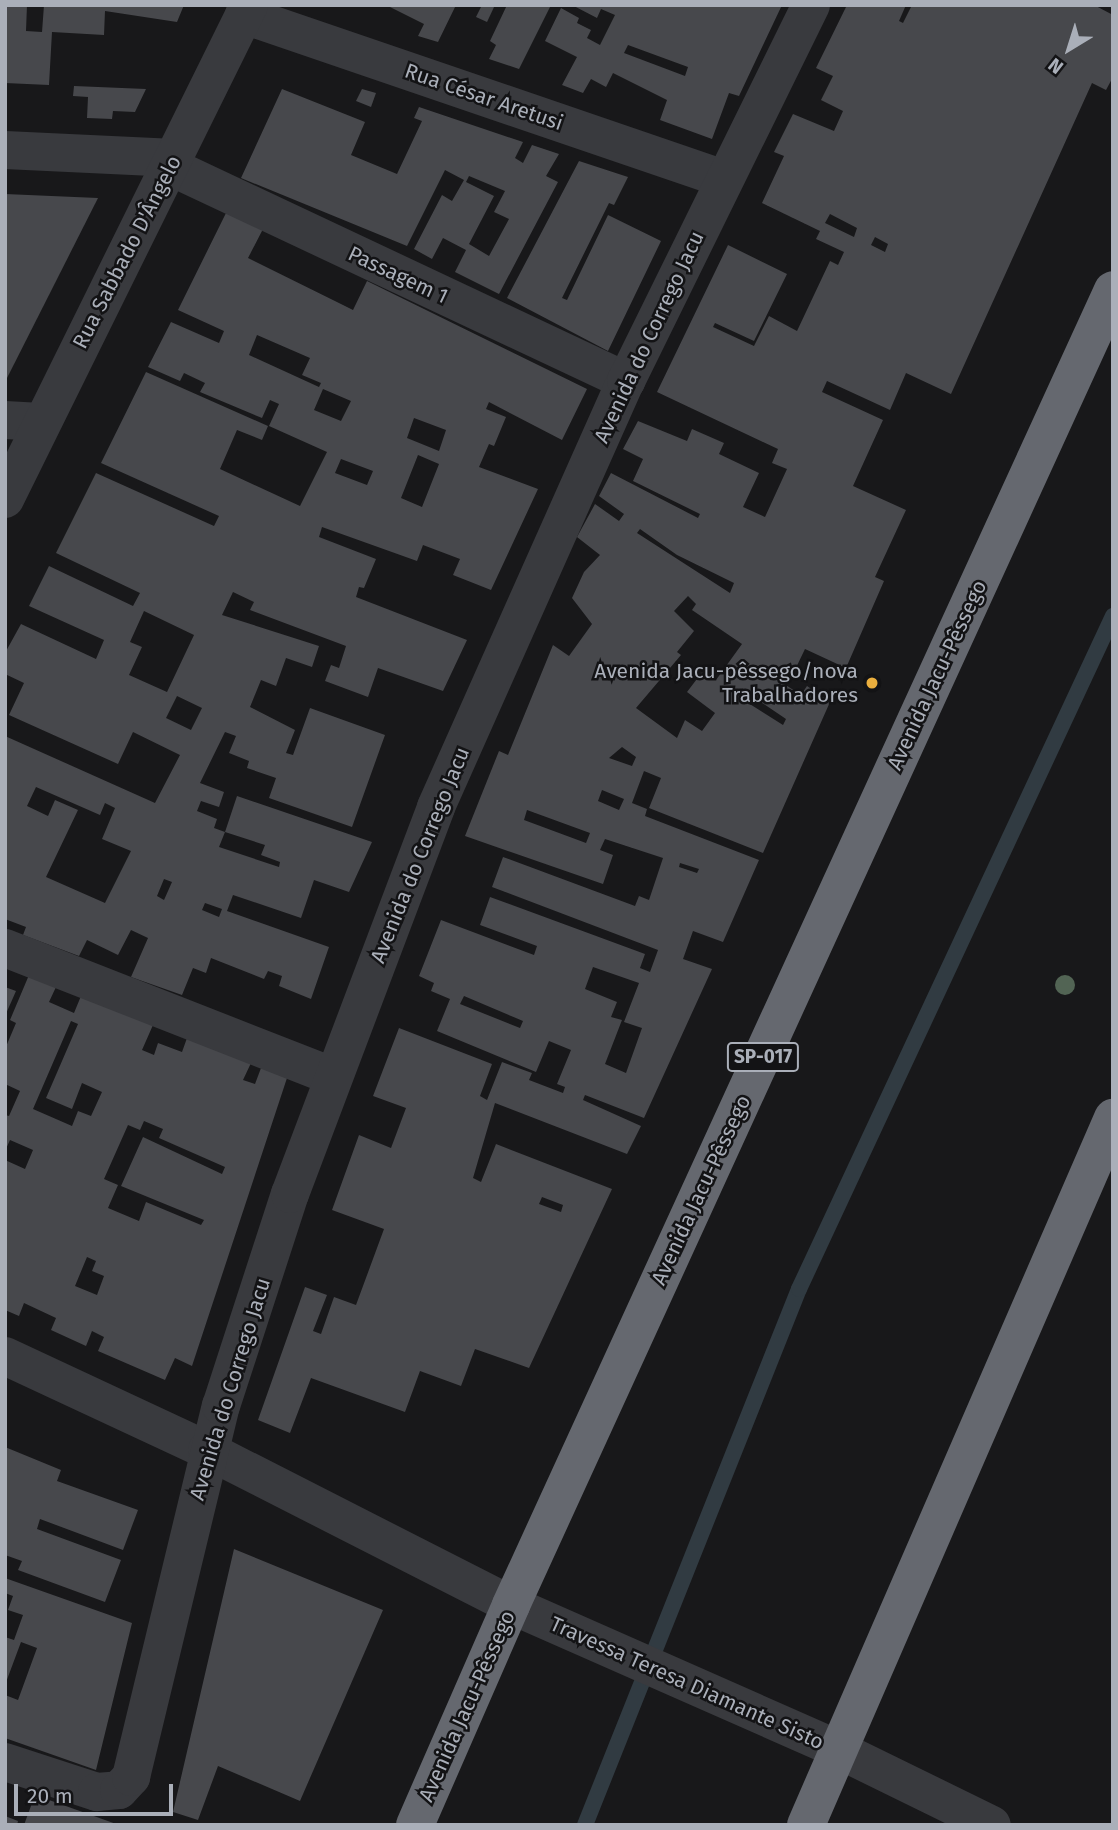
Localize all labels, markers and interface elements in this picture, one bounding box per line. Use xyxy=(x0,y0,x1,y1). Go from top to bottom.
north arrow xyxy=(1034,14,1104,84)
text: N xyxy=(1044,53,1068,79)
street label: Rua César Aretusi xyxy=(401,58,567,136)
street label: Rua Sabbado D'Ângelo xyxy=(67,151,187,353)
street label: Avenida do Corrego Jacu xyxy=(589,227,709,447)
street label: Passagem 1 xyxy=(344,241,452,309)
street label: Avenida Jacu-Pêssego xyxy=(882,576,992,774)
place label: Avenida Jacu-pêssego/nova Trabalhadores xyxy=(594,658,858,708)
marker: Avenida Jacu-pêssego/nova Trabalhadores xyxy=(864,675,880,691)
street label: Avenida do Corrego Jacu xyxy=(365,743,475,967)
road number: SP-017 xyxy=(726,1042,800,1072)
street label: Avenida Jacu-Pêssego xyxy=(646,1091,756,1289)
street label: Avenida do Corrego Jacu xyxy=(184,1275,276,1503)
street label: Avenida Jacu-Pêssego xyxy=(413,1607,521,1805)
street label: Travessa Teresa Diamante Sisto xyxy=(546,1611,828,1755)
scale bar xyxy=(18,1770,177,1814)
text: 20 m xyxy=(27,1783,73,1809)

